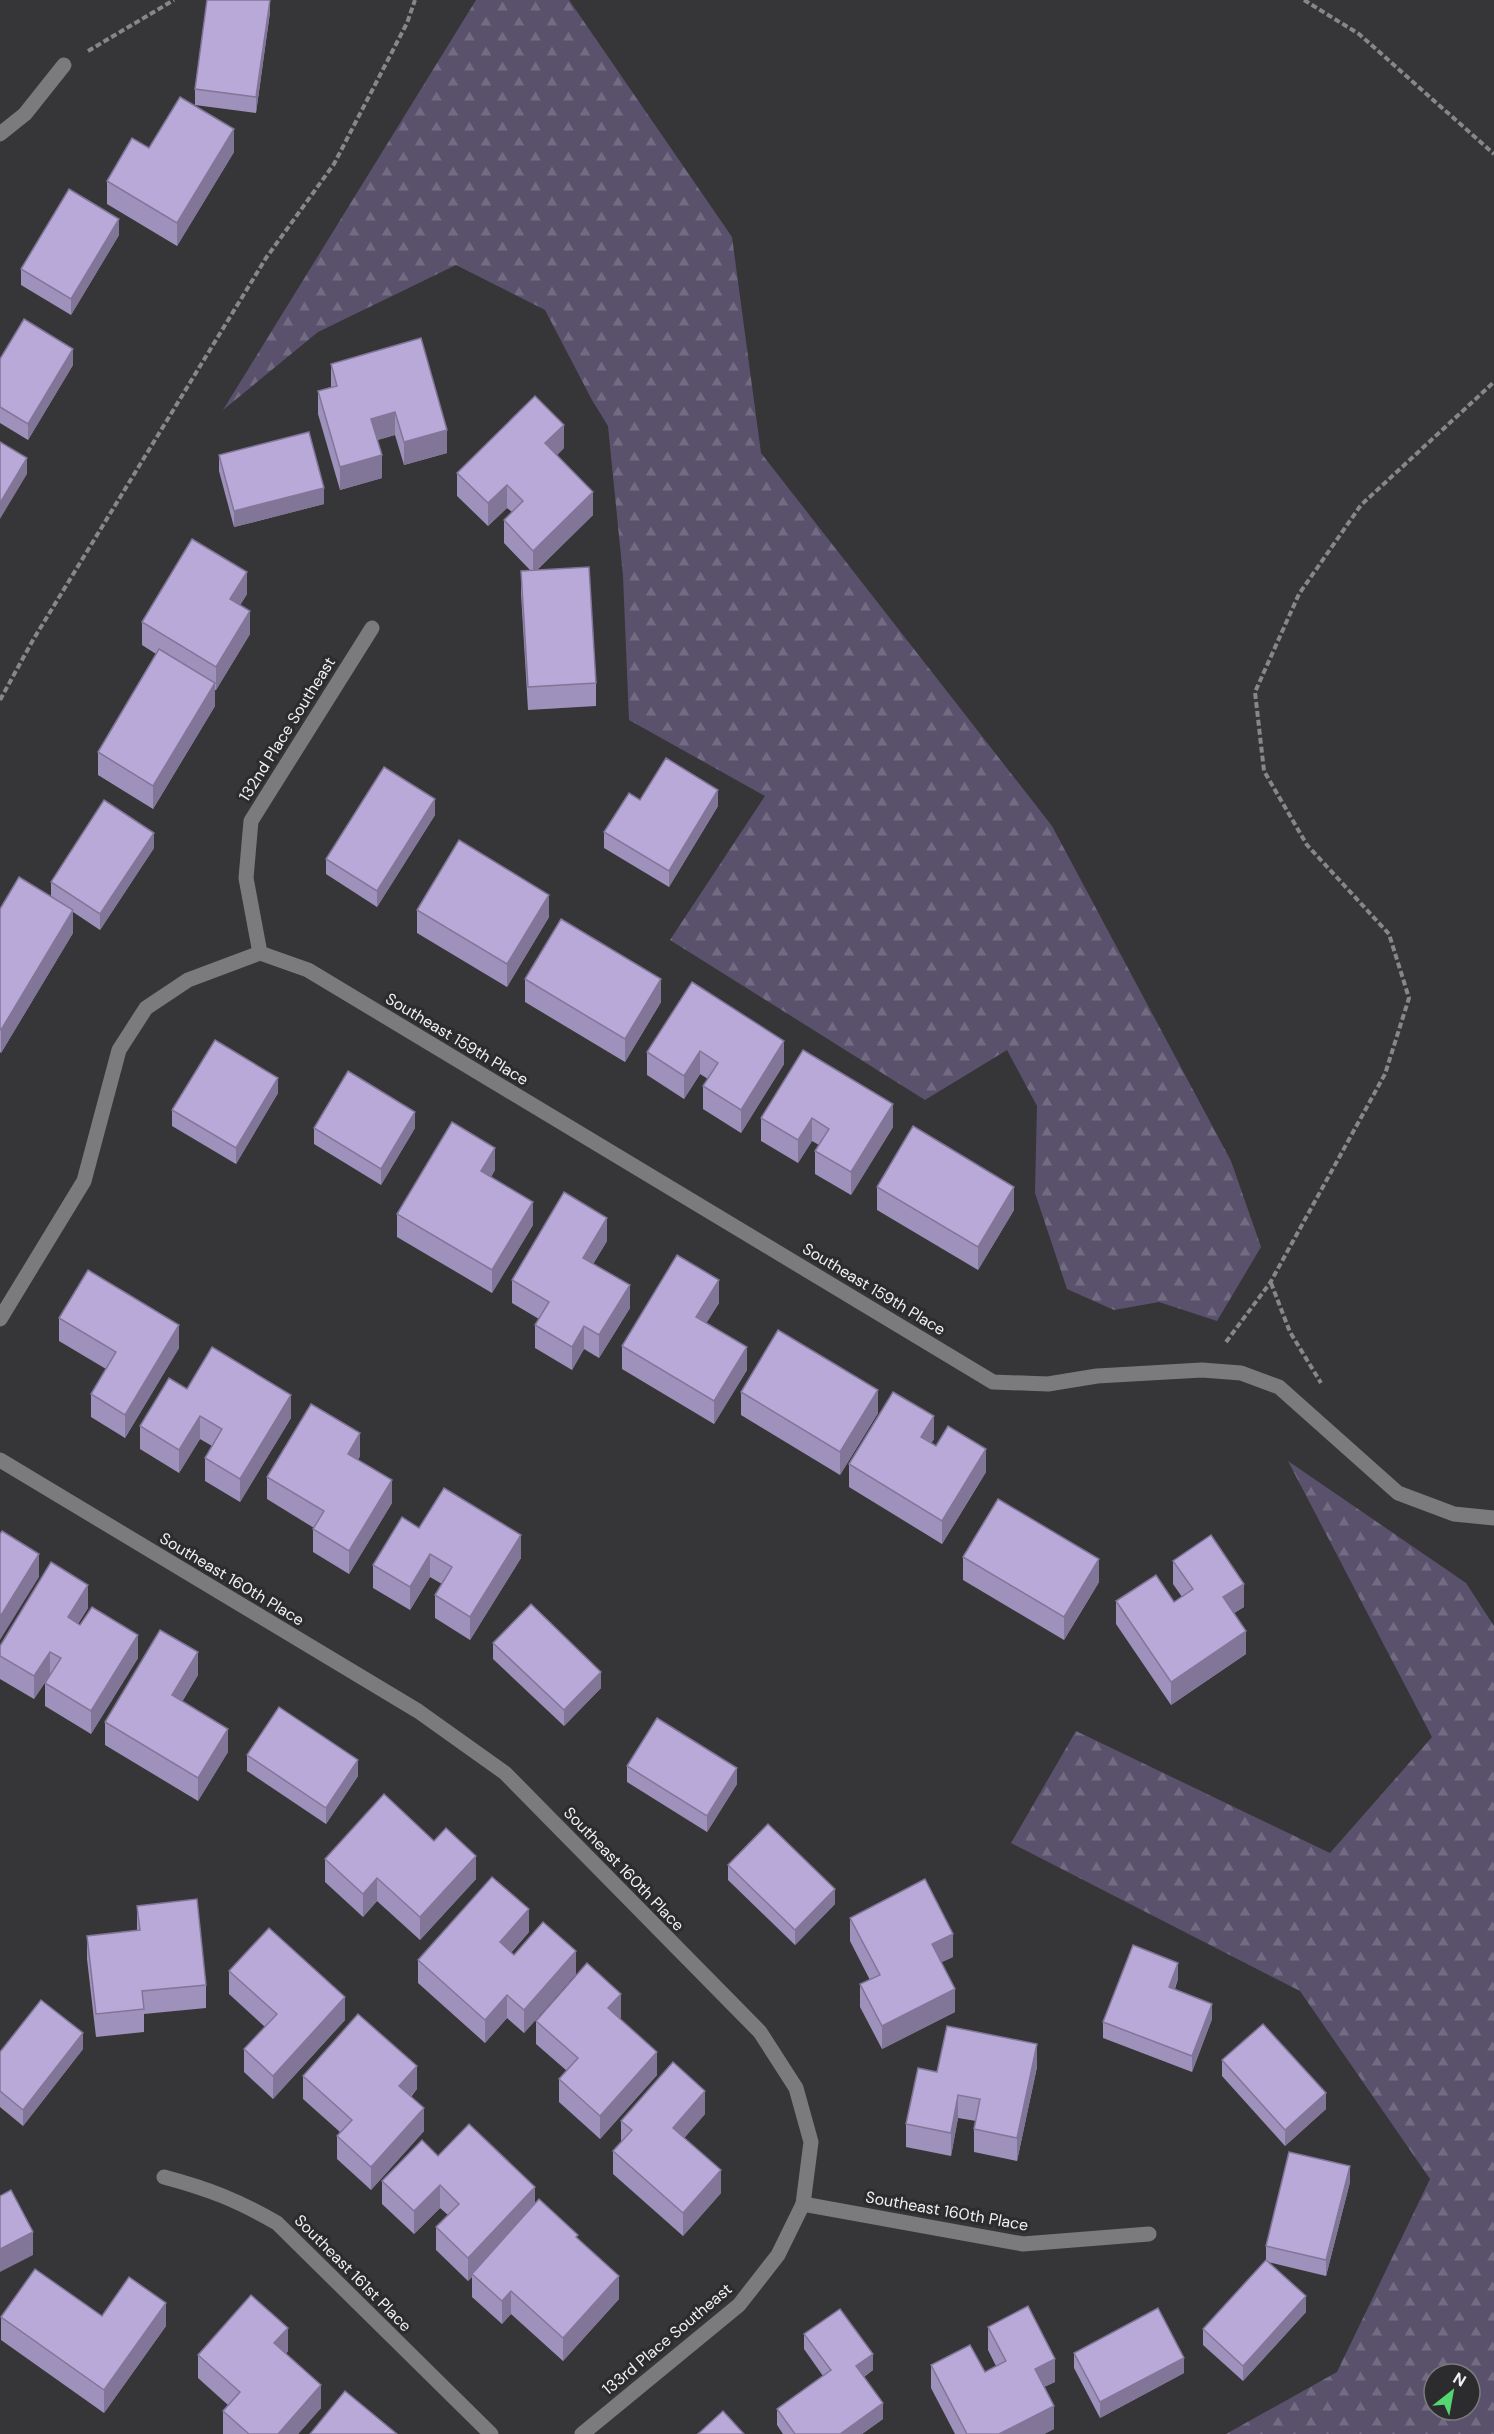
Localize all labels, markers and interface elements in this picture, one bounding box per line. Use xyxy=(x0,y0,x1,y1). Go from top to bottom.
street label: 132nd Place Southeast xyxy=(234,653,340,805)
street label: Southeast 159th Place xyxy=(382,988,532,1090)
street label: Southeast 159th Place xyxy=(799,1238,949,1340)
street label: Southeast 160th Place xyxy=(156,1528,308,1630)
street label: Southeast 160th Place xyxy=(559,1802,689,1936)
street label: Southeast 160th Place xyxy=(864,2186,1030,2236)
street label: Southeast 161st Place xyxy=(290,2210,416,2336)
street label: 133rd Place Southeast xyxy=(598,2279,736,2399)
north arrow xyxy=(1422,2362,1482,2422)
text: N xyxy=(1449,2368,1470,2392)

